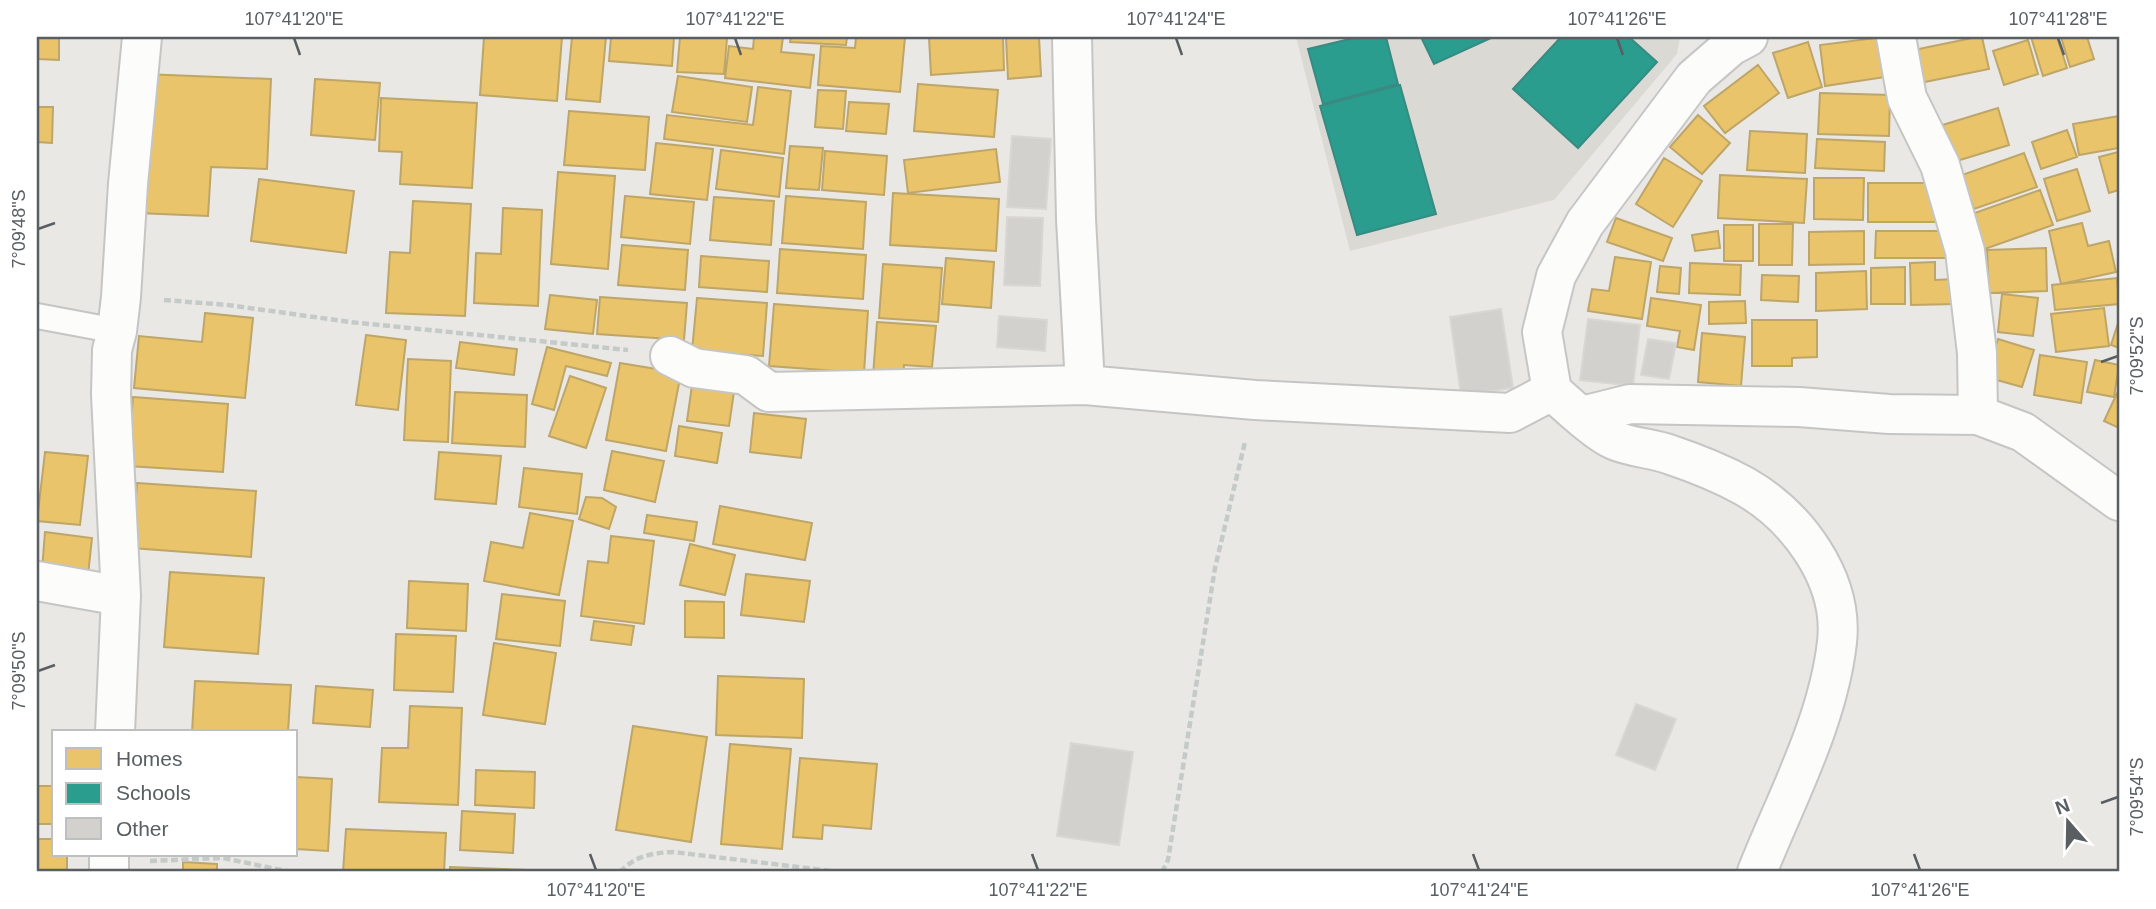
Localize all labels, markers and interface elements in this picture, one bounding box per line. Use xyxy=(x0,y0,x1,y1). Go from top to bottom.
text: 107°41'20"E xyxy=(244,9,344,29)
text: 107°41'22"E xyxy=(685,9,785,29)
text: 107°41'24"E xyxy=(1126,9,1226,29)
text: 107°41'26"E xyxy=(1567,9,1667,29)
text: 107°41'28"E xyxy=(2008,9,2108,29)
text: 7°09'48"S xyxy=(9,189,29,269)
text: 7°09'52"S xyxy=(2127,316,2147,396)
text: 7°09'50"S xyxy=(9,631,29,711)
legend xyxy=(52,730,298,856)
text: Homes xyxy=(116,747,183,770)
text: 7°09'54"S xyxy=(2127,757,2147,837)
text: Schools xyxy=(116,781,191,804)
north arrow xyxy=(2034,786,2104,856)
text: N xyxy=(2052,794,2072,819)
text: Other xyxy=(116,817,169,840)
text: 107°41'20"E xyxy=(546,880,646,900)
text: 107°41'22"E xyxy=(988,880,1088,900)
text: 107°41'24"E xyxy=(1429,880,1529,900)
text: 107°41'26"E xyxy=(1870,880,1970,900)

